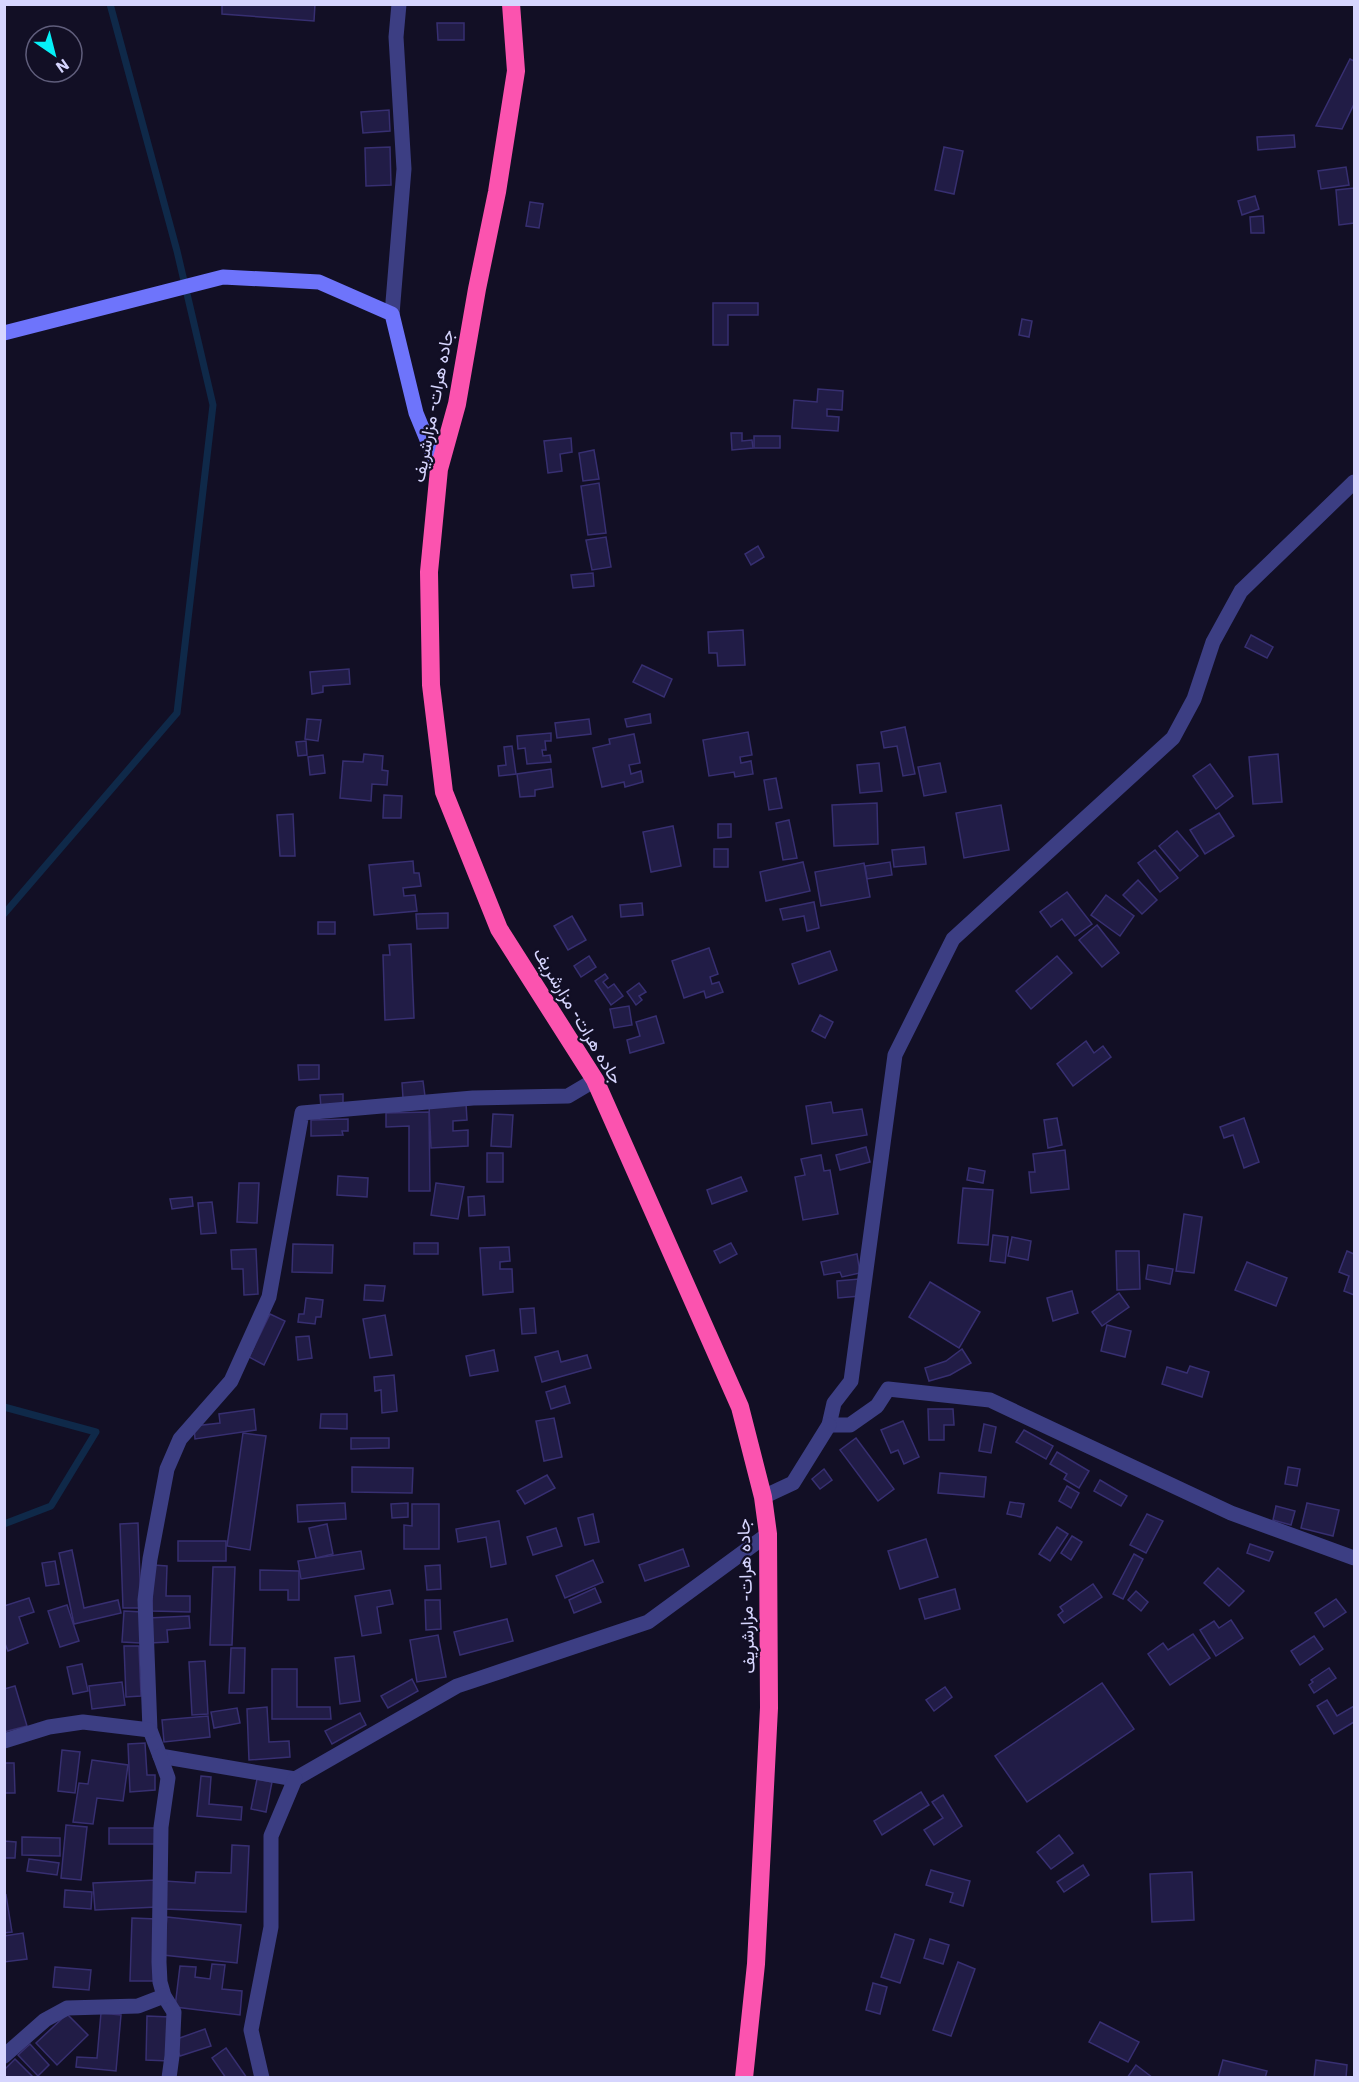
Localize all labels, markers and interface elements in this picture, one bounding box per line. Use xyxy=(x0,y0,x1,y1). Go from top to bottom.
north arrow xyxy=(24,24,84,84)
text: N xyxy=(52,55,73,78)
street label: جاده هرات- مزارشریف xyxy=(406,327,459,484)
street label: جاده هرات- مزارشریف xyxy=(529,943,628,1088)
street label: جاده هرات- مزارشریف xyxy=(731,1518,760,1674)

